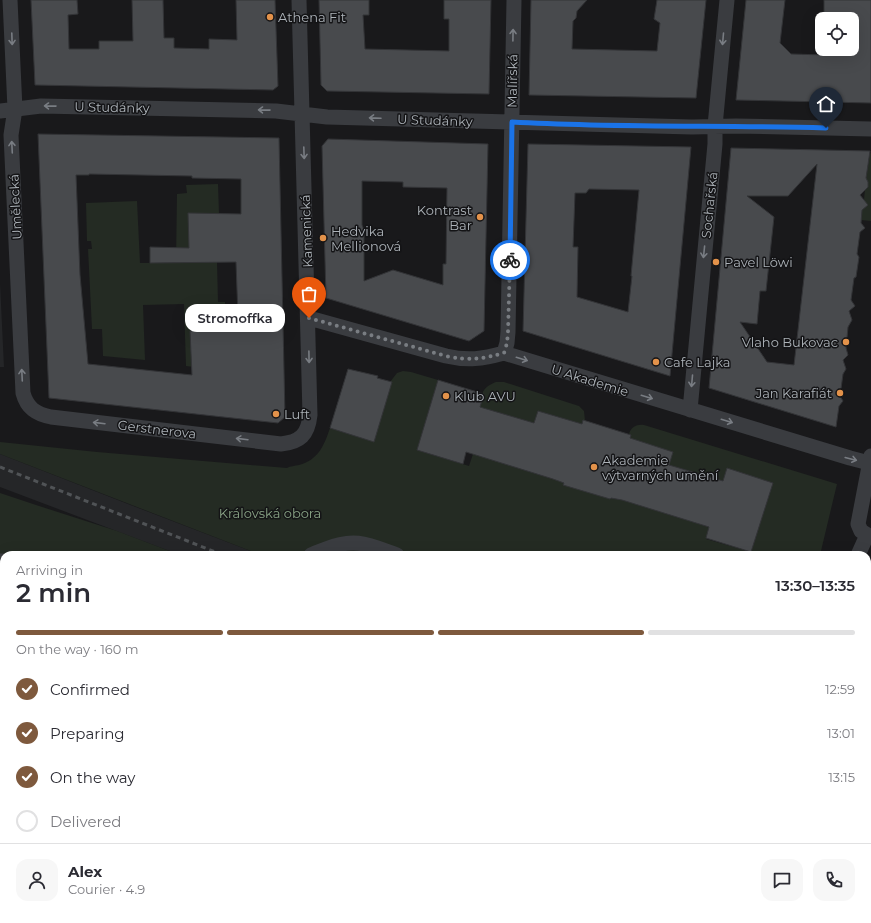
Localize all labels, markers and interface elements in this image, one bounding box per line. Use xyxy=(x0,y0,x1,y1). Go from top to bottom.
place label: Athena Fit xyxy=(278,9,346,25)
marker: Athena Fit xyxy=(265,12,275,22)
map controls xyxy=(815,12,859,56)
button: locate xyxy=(815,12,859,56)
one-way arrow xyxy=(509,29,517,42)
one-way arrow xyxy=(8,32,16,45)
one-way arrow xyxy=(720,32,727,45)
street label: Malířská xyxy=(504,54,520,108)
pin xyxy=(809,87,843,128)
icon: home xyxy=(815,93,837,115)
street label: U Studánky xyxy=(74,98,151,116)
one-way arrow xyxy=(44,102,57,110)
one-way arrow xyxy=(258,107,271,114)
street label: U Studánky xyxy=(397,111,474,129)
one-way arrow xyxy=(369,114,382,122)
one-way arrow xyxy=(8,141,15,154)
one-way arrow xyxy=(300,146,308,159)
street label: Sochařská xyxy=(698,171,720,239)
street label: Umělecká xyxy=(5,174,25,240)
street label: Kamenická xyxy=(297,194,315,268)
place label: Kontrast Bar xyxy=(417,202,472,233)
marker: Kontrast Bar xyxy=(475,212,485,222)
place label: Hedvika Mellionová xyxy=(331,223,401,254)
marker: Hedvika Mellionová xyxy=(318,233,328,243)
courier xyxy=(490,240,530,280)
one-way arrow xyxy=(701,245,708,258)
icon: bike xyxy=(499,249,521,271)
place label: Pavel Löwi xyxy=(724,254,793,270)
marker: Pavel Löwi xyxy=(711,257,721,267)
pin xyxy=(292,277,326,318)
icon: bag xyxy=(298,283,320,305)
callout: Stromoffka xyxy=(185,304,285,332)
text: Stromoffka xyxy=(197,310,273,326)
place label: Vlaho Bukovac xyxy=(742,334,838,350)
marker: Vlaho Bukovac xyxy=(841,337,851,347)
one-way arrow xyxy=(305,350,313,363)
place label: Cafe Lajka xyxy=(664,354,731,370)
one-way arrow xyxy=(516,356,529,363)
marker: Cafe Lajka xyxy=(651,357,661,367)
street label: U Akademie xyxy=(549,361,631,399)
one-way arrow xyxy=(19,369,26,382)
one-way arrow xyxy=(688,374,695,387)
place label: Jan Karafiát xyxy=(755,385,832,401)
place label: Klub AVU xyxy=(454,388,516,404)
marker: Jan Karafiát xyxy=(835,388,845,398)
marker: Klub AVU xyxy=(441,391,451,401)
one-way arrow xyxy=(640,394,653,401)
place label: Luft xyxy=(284,406,310,422)
marker: Luft xyxy=(271,409,281,419)
street label: Gerstnerova xyxy=(117,416,197,442)
one-way arrow xyxy=(720,418,733,425)
one-way arrow xyxy=(93,419,106,426)
one-way arrow xyxy=(236,435,249,443)
place label: Akademie výtvarných umění xyxy=(602,452,719,483)
one-way arrow xyxy=(845,455,858,463)
marker: Akademie výtvarných umění xyxy=(589,462,599,472)
park label: Královská obora xyxy=(219,505,321,521)
text: Arriving in xyxy=(16,562,83,578)
text: 13:30–13:35 xyxy=(775,576,855,595)
text: 2 min xyxy=(16,577,91,609)
text: On the way · 160 m xyxy=(16,641,139,657)
icon: check xyxy=(16,678,38,700)
text: Confirmed xyxy=(50,680,130,699)
text: 12:59 xyxy=(825,681,855,697)
icon: check xyxy=(16,722,38,744)
text: Preparing xyxy=(50,724,125,743)
text: 13:01 xyxy=(827,725,855,741)
icon: check xyxy=(16,766,38,788)
text: On the way xyxy=(50,768,135,787)
text: 13:15 xyxy=(828,769,855,785)
text: Delivered xyxy=(50,812,122,831)
button: person xyxy=(16,859,58,901)
button: chat xyxy=(761,859,803,901)
button: phone xyxy=(813,859,855,901)
text: Alex xyxy=(68,862,102,881)
text: Courier · 4.9 xyxy=(68,881,145,897)

